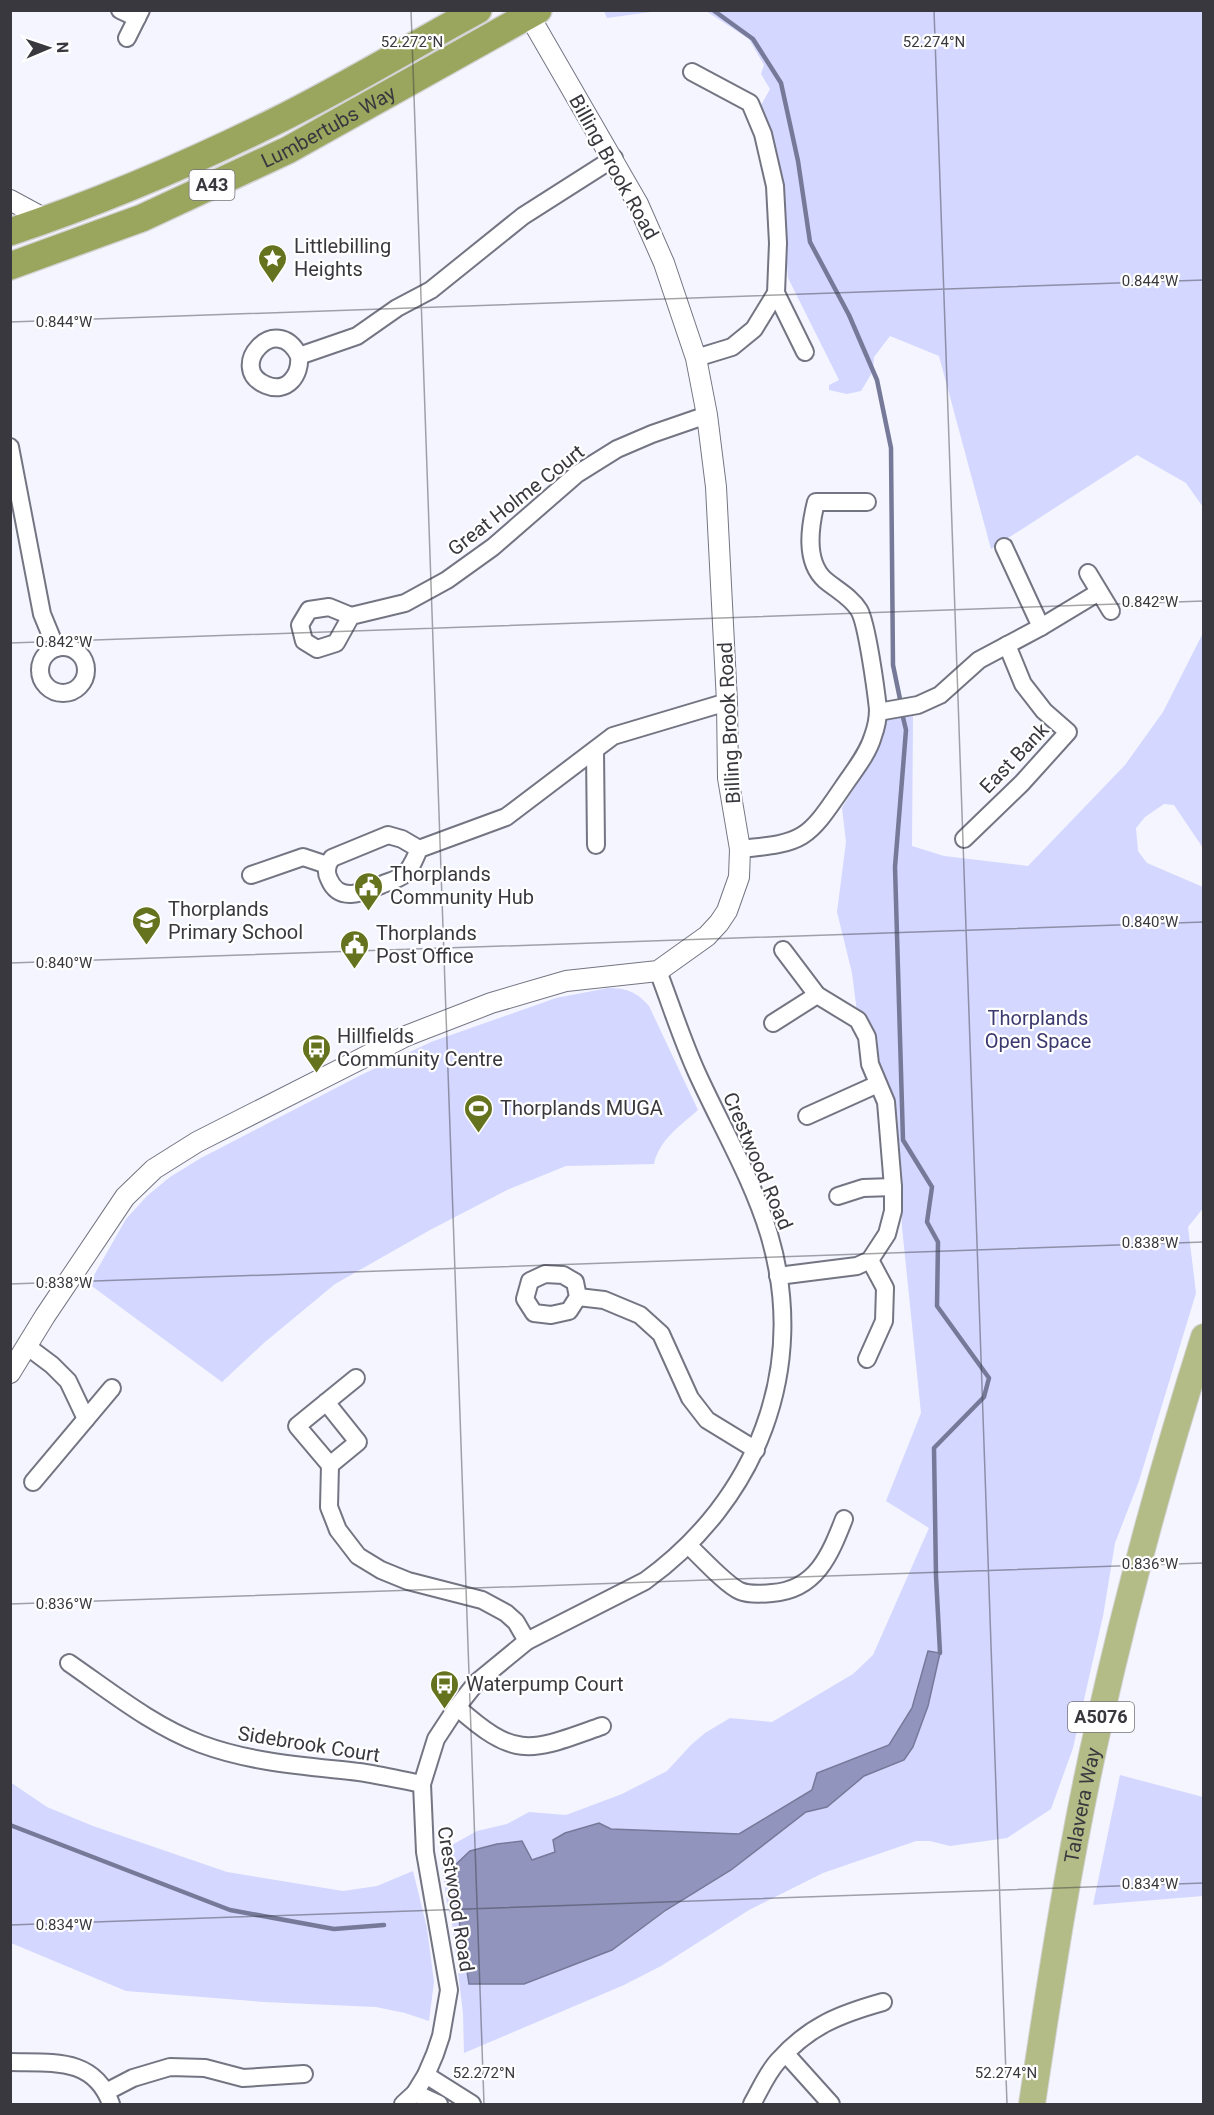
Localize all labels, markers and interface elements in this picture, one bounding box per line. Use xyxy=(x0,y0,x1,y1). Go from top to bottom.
north arrow xyxy=(18,18,78,78)
text: 52.272°N xyxy=(381,33,443,51)
text: 52.274°N xyxy=(903,33,965,51)
text: N xyxy=(53,42,72,53)
street label: Lumbertubs Way xyxy=(257,80,400,173)
street label: Billing Brook Road xyxy=(564,90,664,244)
road number: A43 xyxy=(190,170,234,200)
place label: Littlebilling Heights xyxy=(294,234,391,281)
place icon: Littlebilling Heights xyxy=(257,242,289,284)
text: 0.844°W xyxy=(1122,272,1178,290)
text: 0.844°W xyxy=(36,313,92,331)
street label: Great Holme Court xyxy=(443,439,589,561)
text: 0.842°W xyxy=(1122,593,1178,611)
text: 0.842°W xyxy=(36,633,92,651)
street label: Billing Brook Road xyxy=(713,641,745,805)
street label: East Bank xyxy=(975,717,1054,798)
place label: Thorplands Community Hub xyxy=(390,862,534,909)
public building icon: Thorplands Community Hub xyxy=(353,870,385,912)
place label: Thorplands Primary School xyxy=(168,897,303,944)
school or university icon: Thorplands Primary School xyxy=(131,904,163,946)
text: 0.840°W xyxy=(1122,913,1178,931)
place label: Thorplands Post Office xyxy=(376,921,477,968)
public building icon: Thorplands Post Office xyxy=(339,928,371,970)
text: 0.840°W xyxy=(36,954,92,972)
park label: Thorplands Open Space xyxy=(985,1006,1091,1053)
place label: Hillfields Community Centre xyxy=(337,1024,503,1071)
bus stop icon: Hillfields Community Centre xyxy=(300,1032,332,1074)
street label: Crestwood Road xyxy=(718,1089,798,1233)
sports icon: Thorplands MUGA xyxy=(463,1092,495,1134)
place label: Thorplands MUGA xyxy=(500,1096,663,1120)
text: 0.838°W xyxy=(1122,1234,1178,1252)
text: 0.838°W xyxy=(36,1274,92,1292)
text: 0.836°W xyxy=(1122,1555,1178,1573)
text: 0.836°W xyxy=(36,1595,92,1613)
bus stop icon: Waterpump Court xyxy=(429,1668,461,1710)
place label: Waterpump Court xyxy=(466,1672,623,1696)
road number: A5076 xyxy=(1068,1702,1134,1732)
street label: Sidebrook Court xyxy=(236,1721,382,1767)
street label: Talavera Way xyxy=(1059,1745,1105,1865)
street label: Crestwood Road xyxy=(433,1824,479,1974)
text: 0.834°W xyxy=(1122,1875,1178,1893)
text: 0.834°W xyxy=(36,1916,92,1934)
text: 52.272°N xyxy=(453,2064,515,2082)
text: 52.274°N xyxy=(975,2064,1037,2082)

